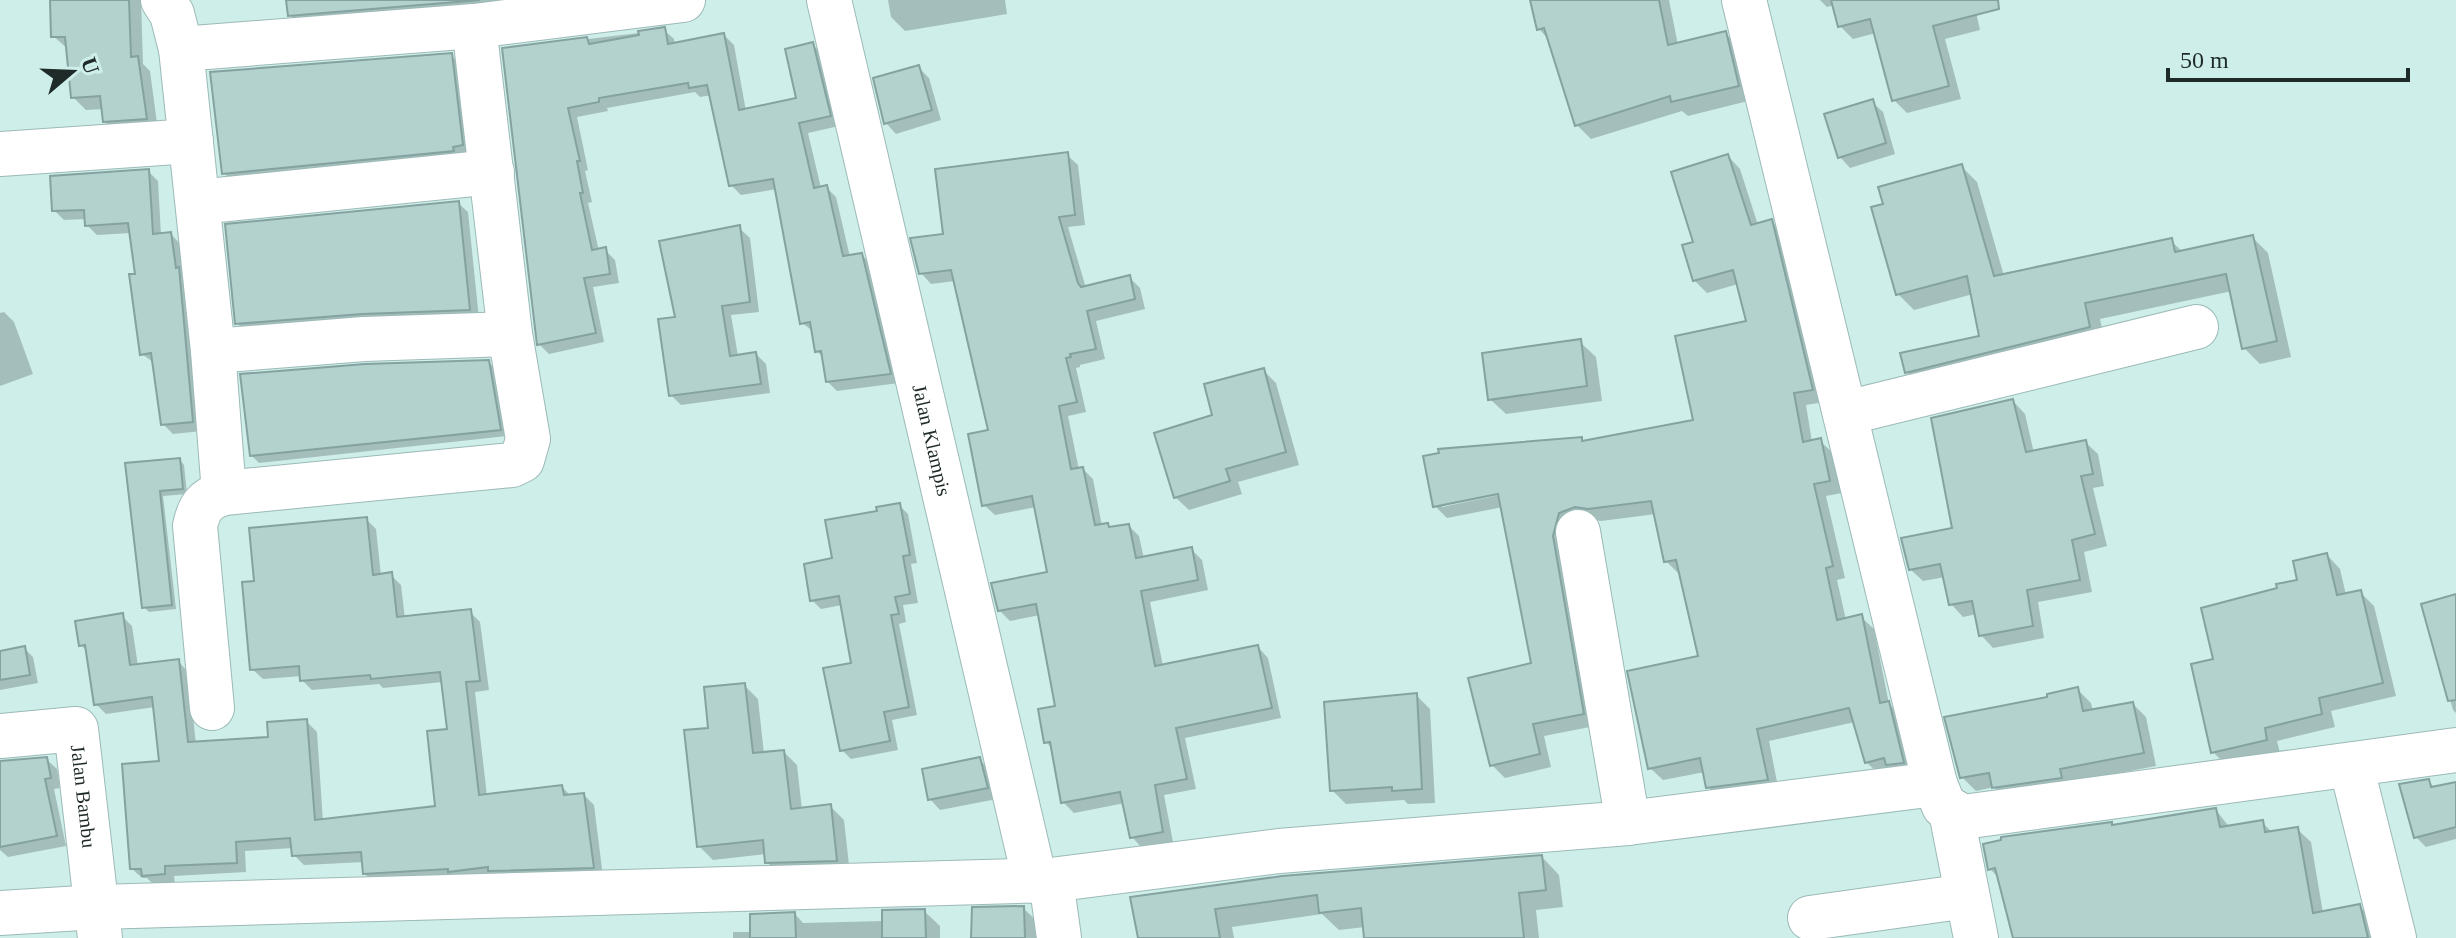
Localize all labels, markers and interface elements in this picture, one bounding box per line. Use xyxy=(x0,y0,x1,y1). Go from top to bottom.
north arrow xyxy=(32,32,112,112)
scale bar xyxy=(2168,32,2408,82)
text: 50 m xyxy=(2180,47,2229,73)
text: U xyxy=(76,54,105,77)
street label: Jalan Klampis xyxy=(908,382,956,498)
street label: Jalan Bambu xyxy=(67,743,101,849)

